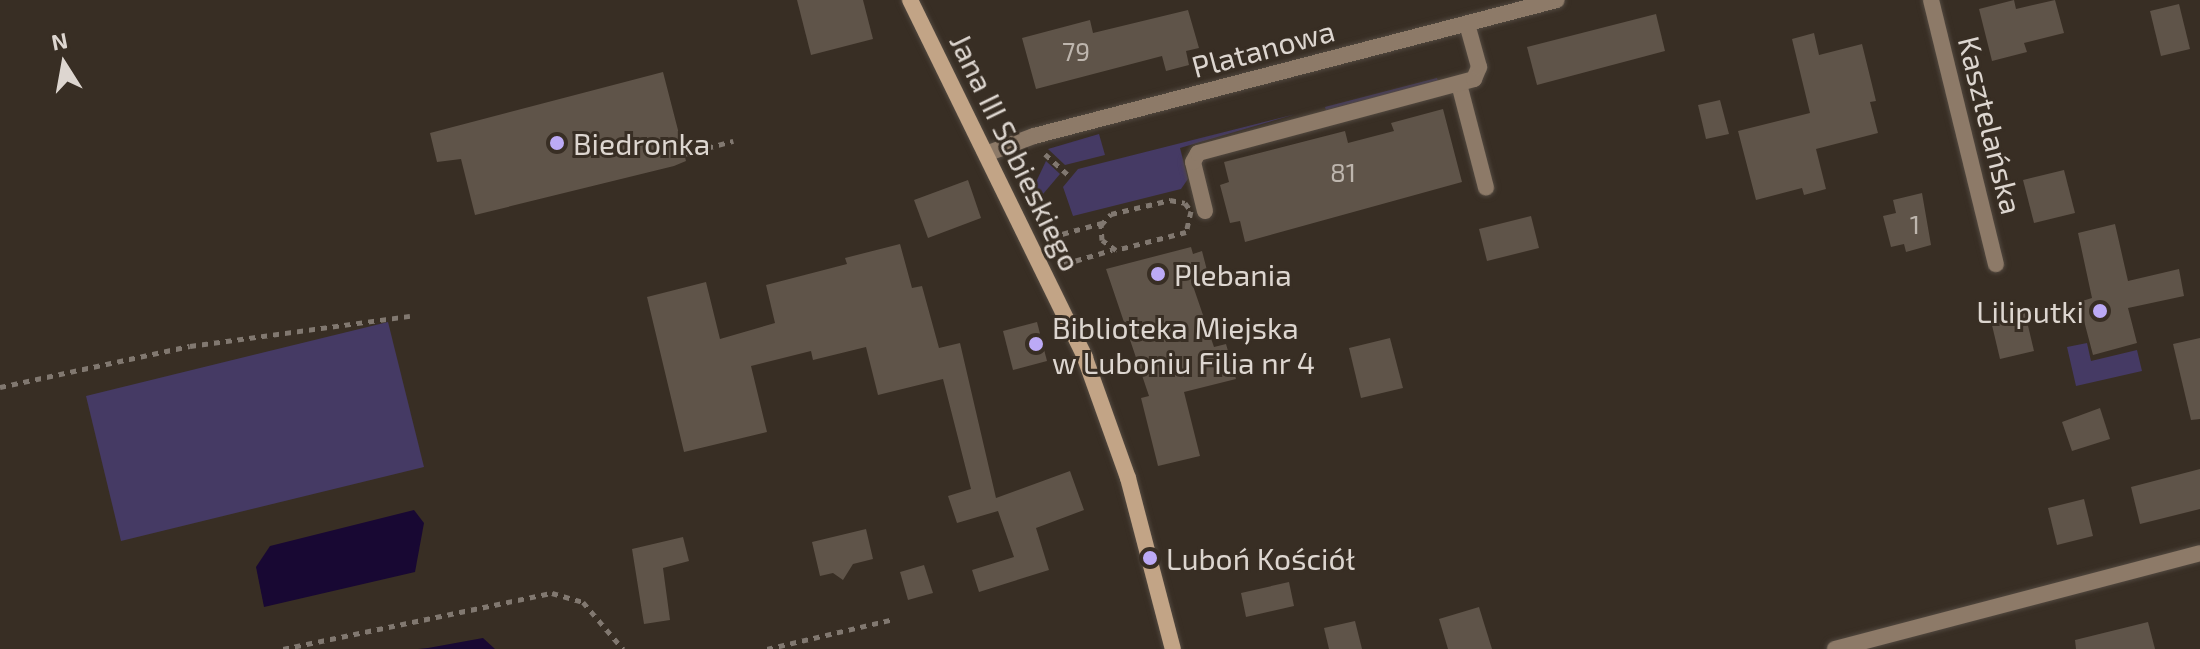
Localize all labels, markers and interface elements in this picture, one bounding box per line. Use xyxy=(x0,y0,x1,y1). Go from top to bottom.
street label: Platanowa xyxy=(1188,12,1338,84)
north arrow xyxy=(24,24,104,104)
text: N xyxy=(49,26,70,55)
street label: Jana III Sobieskiego xyxy=(943,27,1089,277)
street label: Kasztelańska xyxy=(1952,32,2030,218)
house number: 79 xyxy=(1062,35,1090,67)
place label: Biedronka xyxy=(573,125,710,161)
marker: Biedronka xyxy=(548,134,566,152)
house number: 81 xyxy=(1330,156,1356,188)
house number: 1 xyxy=(1910,208,1920,240)
place label: Plebania xyxy=(1174,256,1292,292)
marker: Plebania xyxy=(1149,265,1167,283)
place label: Liliputki xyxy=(1976,293,2084,329)
marker: Liliputki xyxy=(2091,302,2109,320)
place label: Biblioteka Miejska w Luboniu Filia nr 4 xyxy=(1052,309,1316,380)
marker: Biblioteka Miejska w Luboniu Filia nr 4 xyxy=(1027,335,1045,353)
place label: Luboń Kościół xyxy=(1166,540,1355,576)
marker: Luboń Kościół xyxy=(1141,549,1159,567)

